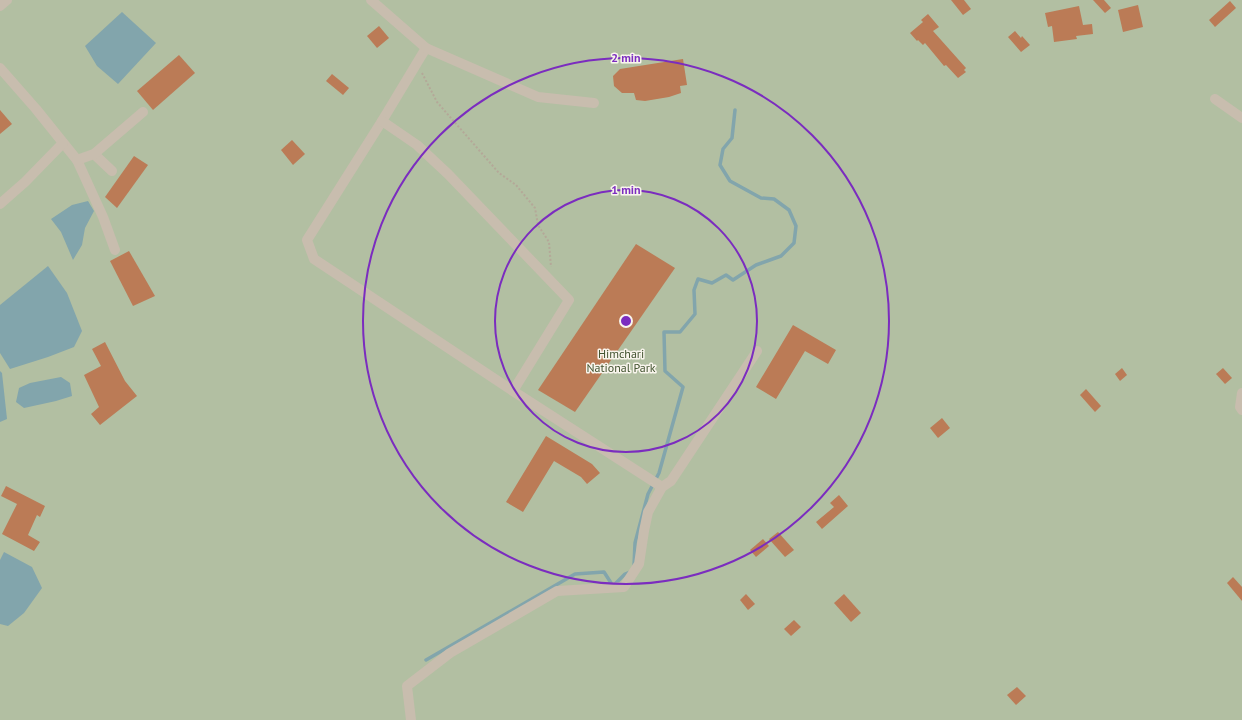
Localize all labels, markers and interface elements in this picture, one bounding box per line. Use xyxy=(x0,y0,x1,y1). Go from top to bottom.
text: 2 min xyxy=(611,50,641,65)
text: 1 min xyxy=(611,182,641,197)
centre of rings xyxy=(619,314,633,328)
park label: Himchari National Park xyxy=(586,346,656,375)

